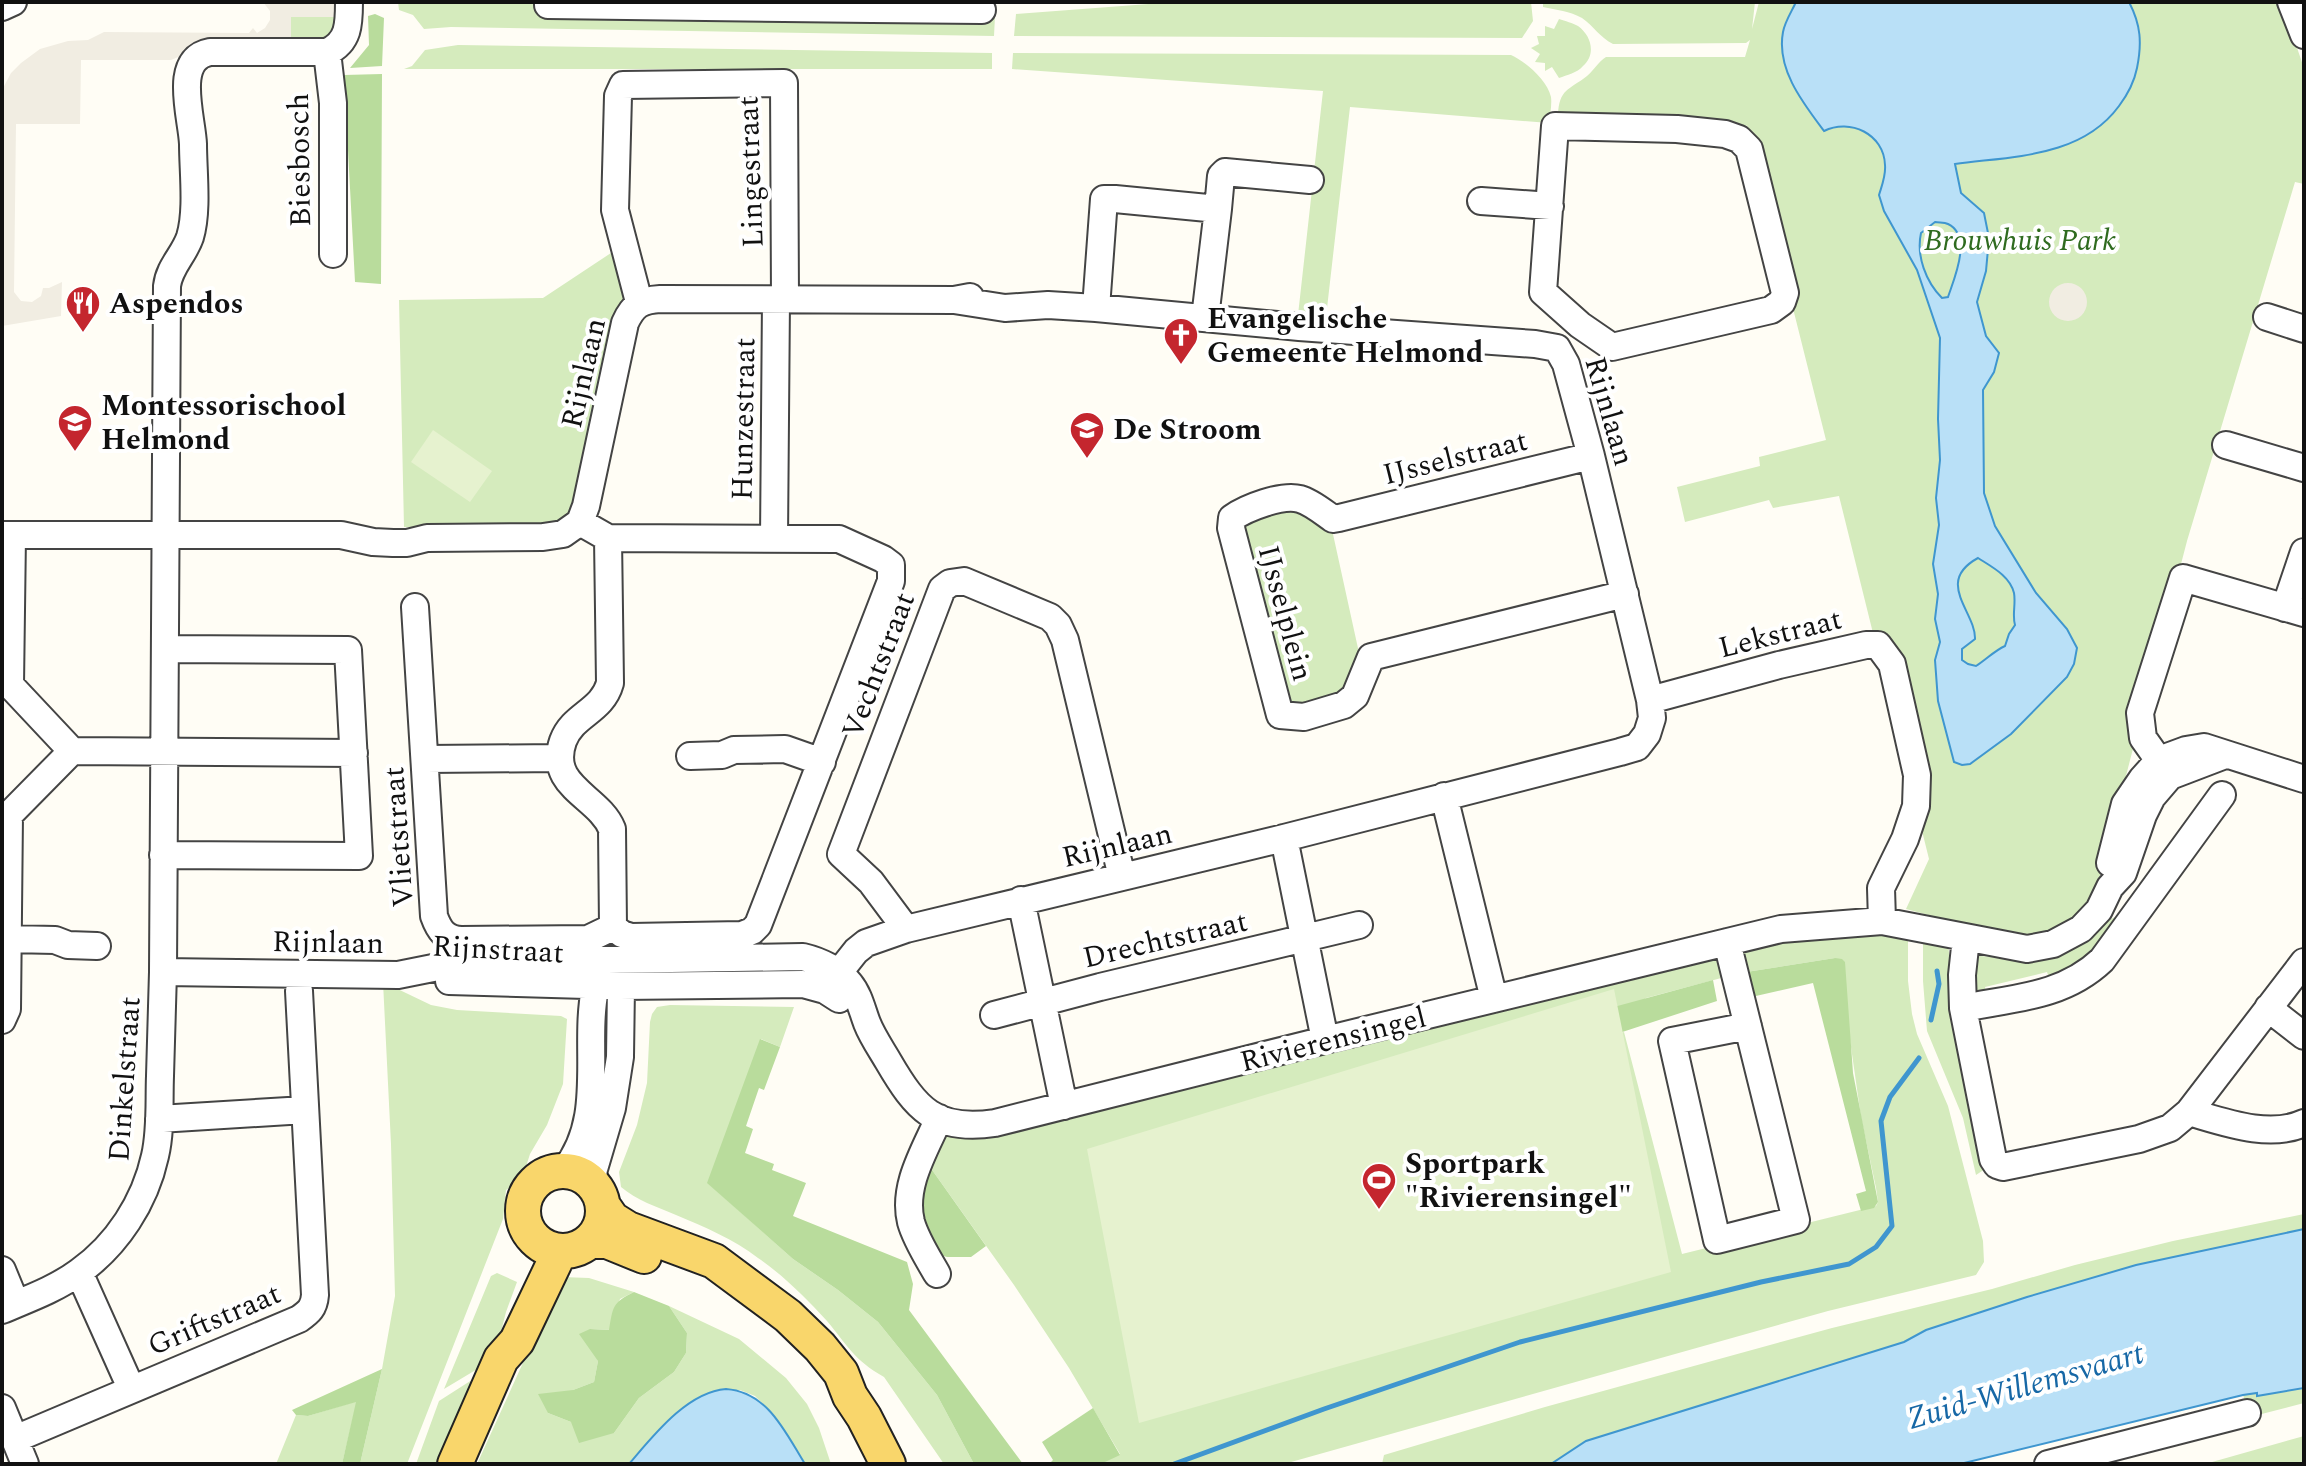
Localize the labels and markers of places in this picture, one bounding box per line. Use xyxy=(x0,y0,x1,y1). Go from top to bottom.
place label: Aspendos xyxy=(109,281,244,327)
restaurant icon: Aspendos xyxy=(64,284,102,334)
place label: Evangelische Gemeente Helmond xyxy=(1207,296,1484,376)
church icon: Evangelische Gemeente Helmond xyxy=(1162,316,1200,366)
place label: Montessorischool Helmond xyxy=(101,383,346,463)
school or university icon: Montessorischool Helmond xyxy=(56,403,94,453)
place label: De Stroom xyxy=(1113,407,1262,453)
school or university icon: De Stroom xyxy=(1068,410,1106,460)
place label: Sportpark "Rivierensingel" xyxy=(1405,1141,1632,1221)
sports icon: Sportpark "Rivierensingel" xyxy=(1360,1161,1398,1211)

